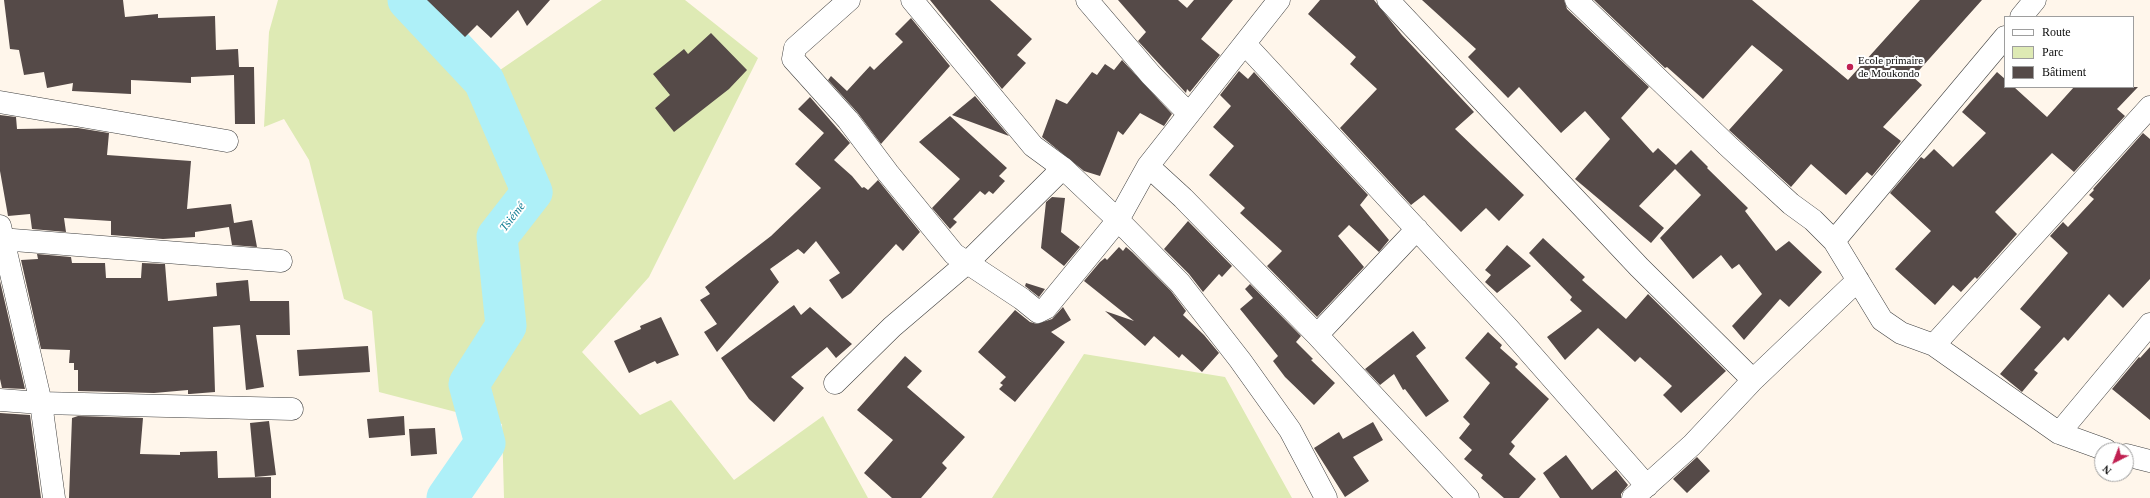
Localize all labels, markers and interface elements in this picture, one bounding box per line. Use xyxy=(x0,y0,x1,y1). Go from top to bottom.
legend xyxy=(2004,16,2134,88)
text: Route xyxy=(2042,25,2071,39)
text: Parc xyxy=(2042,45,2063,59)
place label: Ecole primaire de Moukondo xyxy=(1858,54,1923,80)
marker: Ecole primaire de Moukondo xyxy=(1845,62,1855,72)
text: Bâtiment xyxy=(2042,65,2086,79)
water label: Tsiémé xyxy=(497,200,529,234)
north arrow xyxy=(2094,442,2134,482)
text: N xyxy=(2100,463,2114,477)

